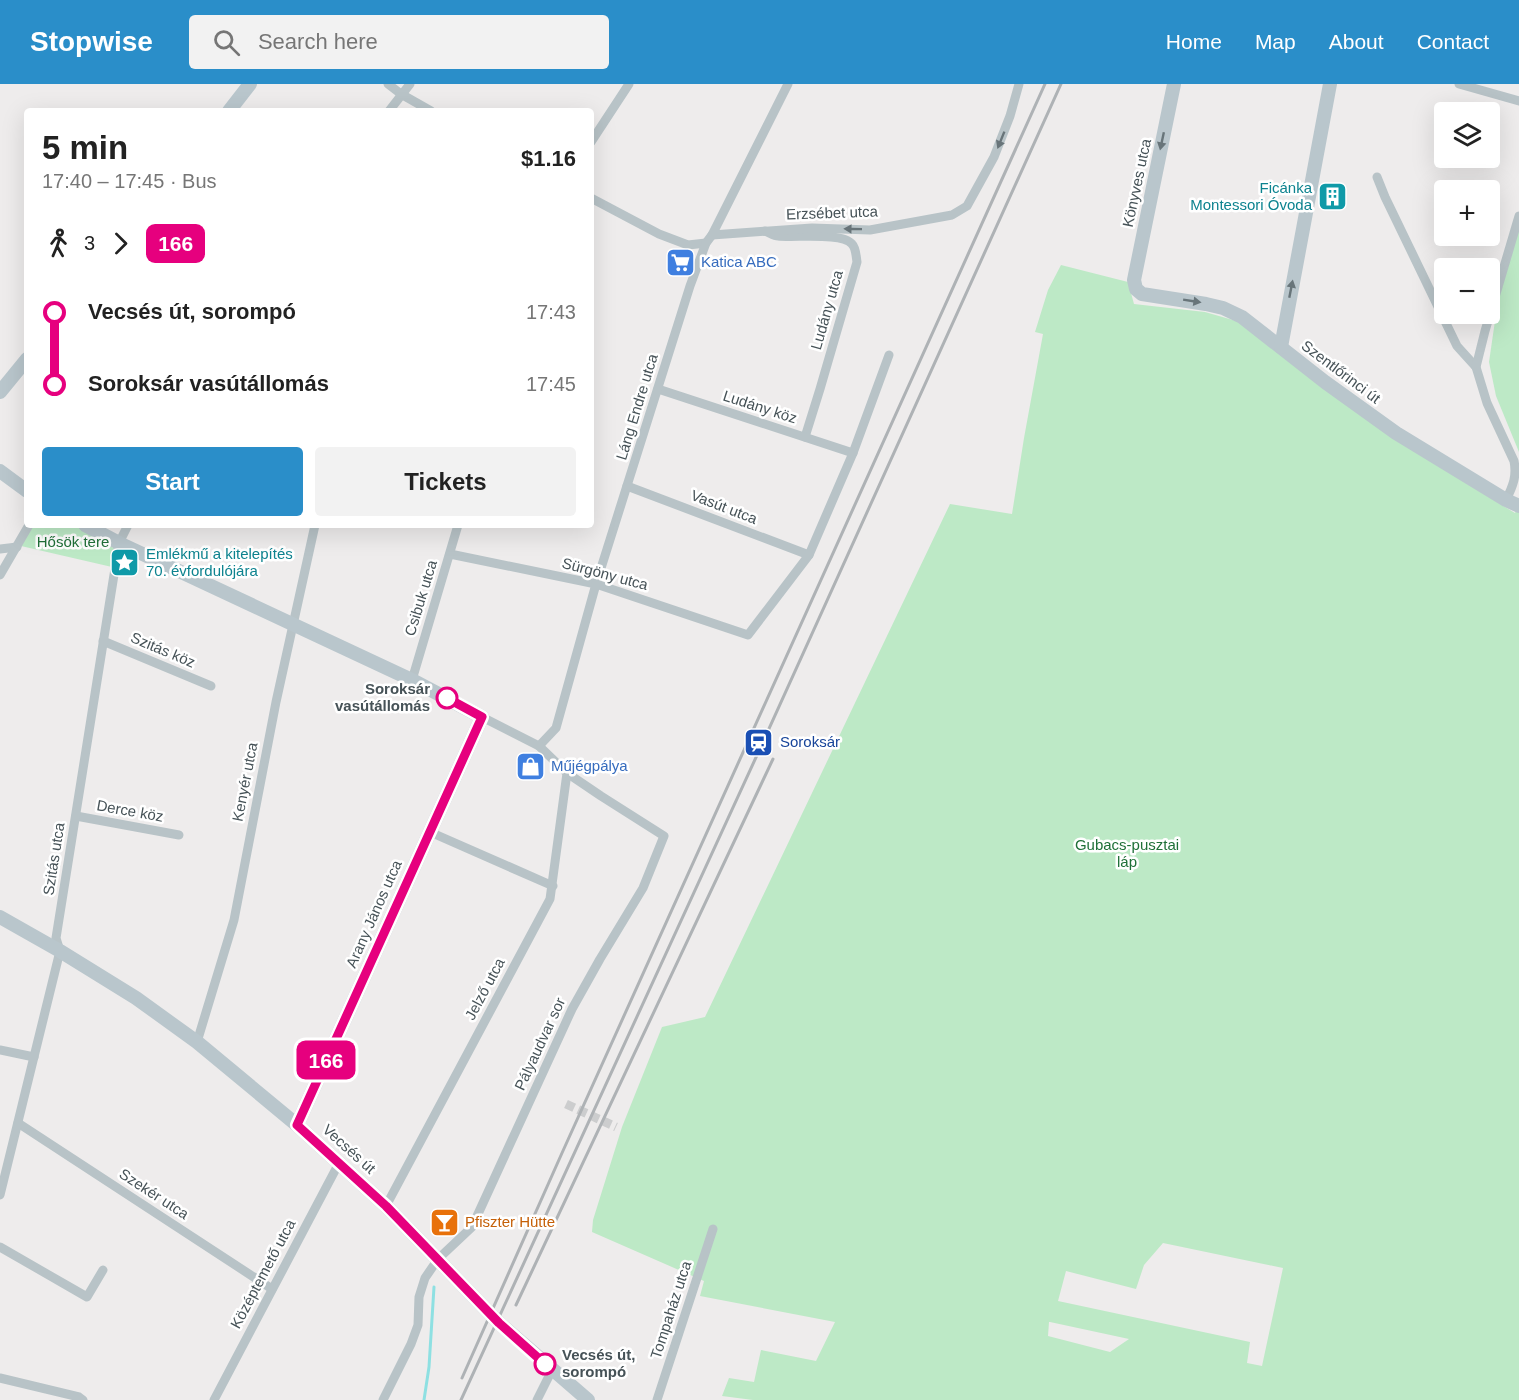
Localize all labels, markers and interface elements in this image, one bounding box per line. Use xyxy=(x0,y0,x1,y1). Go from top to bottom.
search box xyxy=(189,15,609,69)
text: Stopwise xyxy=(30,26,153,57)
icon: search xyxy=(210,26,243,59)
text: Search here xyxy=(258,29,378,54)
text: Home xyxy=(1166,30,1222,53)
text: Map xyxy=(1255,30,1296,53)
text: About xyxy=(1329,30,1384,53)
text: Contact xyxy=(1417,30,1489,53)
map controls xyxy=(1434,102,1500,324)
button: layers xyxy=(1434,102,1500,168)
text: 5 min xyxy=(42,129,128,166)
one-way arrow xyxy=(996,131,1006,149)
one-way arrow xyxy=(1157,132,1166,151)
street label: Könyves utca xyxy=(1119,136,1154,229)
text: $1.16 xyxy=(521,146,576,171)
text: 17:40 – 17:45 · Bus xyxy=(42,170,217,192)
place label: Ficánka Montessori Óvoda xyxy=(1190,179,1313,213)
button: + xyxy=(1434,180,1500,246)
building icon: Ficánka Montessori Óvoda xyxy=(1317,181,1349,213)
street label: Erzsébet utca xyxy=(786,202,879,223)
one-way arrow xyxy=(844,224,863,234)
icon: walk xyxy=(42,227,75,260)
icon: forward xyxy=(104,227,137,260)
text: 3 xyxy=(84,232,95,254)
text: 166 xyxy=(158,232,193,255)
supermarket icon: Katica ABC xyxy=(664,246,696,278)
place label: Katica ABC xyxy=(701,253,777,270)
button: − xyxy=(1434,258,1500,324)
street label: Ludány utca xyxy=(807,268,846,351)
one-way arrow xyxy=(1287,280,1296,299)
one-way arrow xyxy=(1183,297,1202,306)
text: Vecsés út, sorompó xyxy=(88,299,296,324)
text: 17:43 xyxy=(526,301,576,323)
street label: Szentlőrinci út xyxy=(1299,336,1385,407)
street label: Láng Endre utca xyxy=(612,351,661,462)
text: Soroksár vasútállomás xyxy=(88,371,329,396)
text: 17:45 xyxy=(526,373,576,395)
street label: Ludány köz xyxy=(721,387,799,426)
button: Start xyxy=(42,447,303,516)
button: Tickets xyxy=(315,447,576,516)
street label: Vasút utca xyxy=(689,486,760,527)
park label: Hősök tere xyxy=(37,533,109,550)
place label: Emlékmű a kitelepítés 70. évfordulójára xyxy=(146,545,293,579)
place icon: Emlékmű a kitelepítés 70. évfordulójára xyxy=(109,547,141,579)
street label: Sürgöny utca xyxy=(560,554,651,593)
street label: Csibuk utca xyxy=(401,557,440,638)
street label: Szitás köz xyxy=(128,628,198,671)
place label: Soroksár vasútállomás xyxy=(335,680,430,714)
marker: Soroksár vasútállomás xyxy=(436,687,458,709)
station icon: Soroksár xyxy=(743,726,775,758)
place label: Soroksár xyxy=(780,733,840,750)
street label: Kenyér utca xyxy=(229,740,261,823)
shop icon: Műjégpálya xyxy=(514,750,546,782)
place label: Műjégpálya xyxy=(551,757,628,774)
street label: Derce köz xyxy=(95,796,165,825)
street label: Szitás utca xyxy=(39,821,68,896)
park label: Gubacs-pusztai láp xyxy=(1075,836,1179,870)
street label: Arany János utca xyxy=(342,857,405,970)
street label: Jelző utca xyxy=(461,954,508,1023)
street label: Pályaudvar sor xyxy=(511,995,568,1093)
line badge: 166 xyxy=(292,1040,360,1080)
text: 166 xyxy=(308,1049,344,1072)
street label: Vecsés út xyxy=(319,1121,380,1177)
street label: Szekér utca xyxy=(116,1165,193,1223)
bar icon: Pfiszter Hütte xyxy=(428,1206,460,1238)
place label: Pfiszter Hütte xyxy=(465,1213,555,1230)
street label: Középtemető utca xyxy=(227,1216,299,1331)
street label: Tompaház utca xyxy=(647,1258,695,1361)
place label: Vecsés út, sorompó xyxy=(562,1346,635,1380)
marker: Vecsés út, sorompó xyxy=(534,1353,556,1375)

